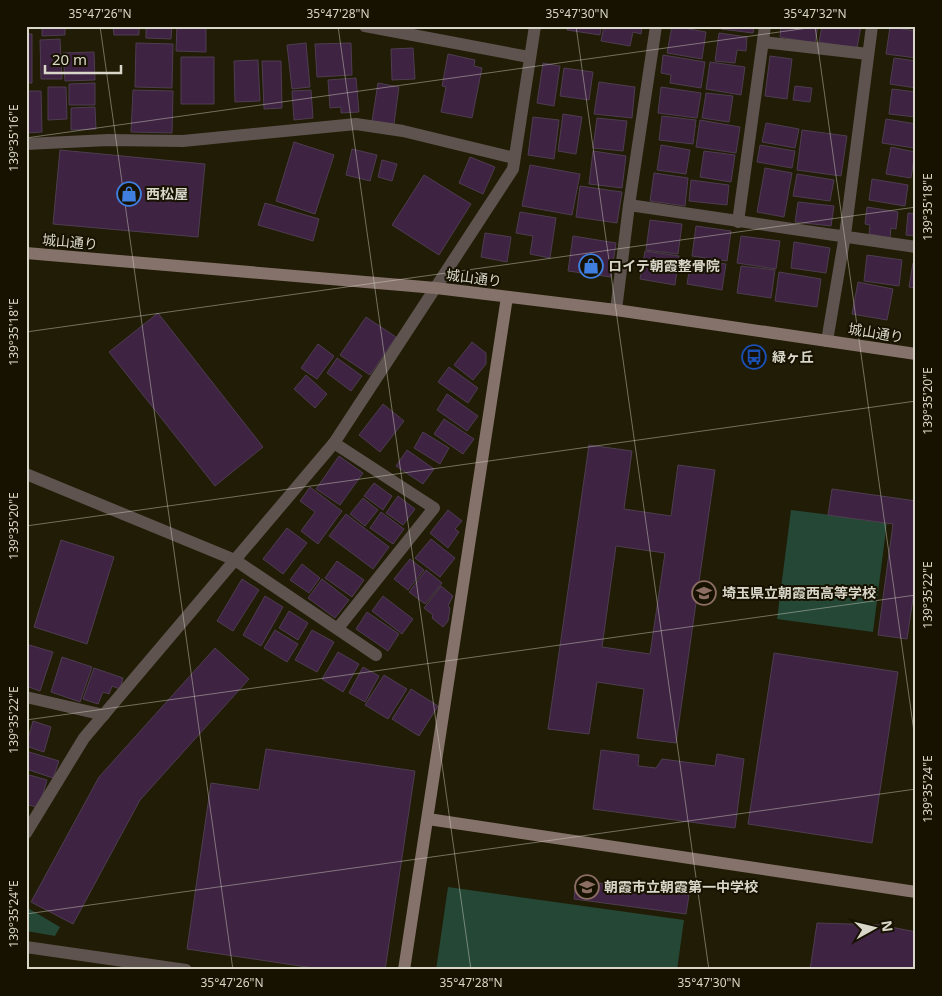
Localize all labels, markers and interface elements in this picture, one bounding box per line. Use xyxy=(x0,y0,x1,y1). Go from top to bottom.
text: 35°47'26"N xyxy=(68,5,132,22)
text: 35°47'28"N xyxy=(306,5,370,22)
text: 35°47'30"N xyxy=(545,5,609,22)
text: 35°47'32"N xyxy=(783,5,847,22)
scale bar xyxy=(45,42,121,74)
text: 20 m xyxy=(52,49,87,69)
text: 139°35'16"E xyxy=(5,104,22,172)
text: 139°35'18"E xyxy=(919,173,936,241)
shop icon: 西松屋 xyxy=(116,181,142,207)
place label: 西松屋 xyxy=(146,184,188,203)
street label: 城山通り xyxy=(41,230,99,253)
shop icon: ロイテ朝霞整骨院 xyxy=(578,253,604,279)
place label: ロイテ朝霞整骨院 xyxy=(608,256,720,275)
street label: 城山通り xyxy=(445,265,503,290)
text: 139°35'18"E xyxy=(5,298,22,366)
street label: 城山通り xyxy=(847,319,905,346)
bus stop icon: 緑ヶ丘 xyxy=(741,344,767,370)
place label: 緑ヶ丘 xyxy=(772,347,814,366)
text: 139°35'20"E xyxy=(919,367,936,435)
text: 139°35'20"E xyxy=(5,492,22,560)
text: 139°35'22"E xyxy=(919,561,936,629)
school or university icon: 埼玉県立朝霞西高等学校 xyxy=(691,580,717,606)
place label: 埼玉県立朝霞西高等学校 xyxy=(722,583,876,602)
text: 139°35'22"E xyxy=(5,686,22,754)
text: 139°35'24"E xyxy=(919,755,936,823)
school or university icon: 朝霞市立朝霞第一中学校 xyxy=(574,874,600,900)
place label: 朝霞市立朝霞第一中学校 xyxy=(604,877,758,896)
text: 139°35'24"E xyxy=(5,880,22,948)
north arrow xyxy=(850,904,900,954)
text: N xyxy=(877,919,898,933)
text: 35°47'26"N xyxy=(200,974,264,991)
text: 35°47'28"N xyxy=(439,974,503,991)
text: 35°47'30"N xyxy=(677,974,741,991)

